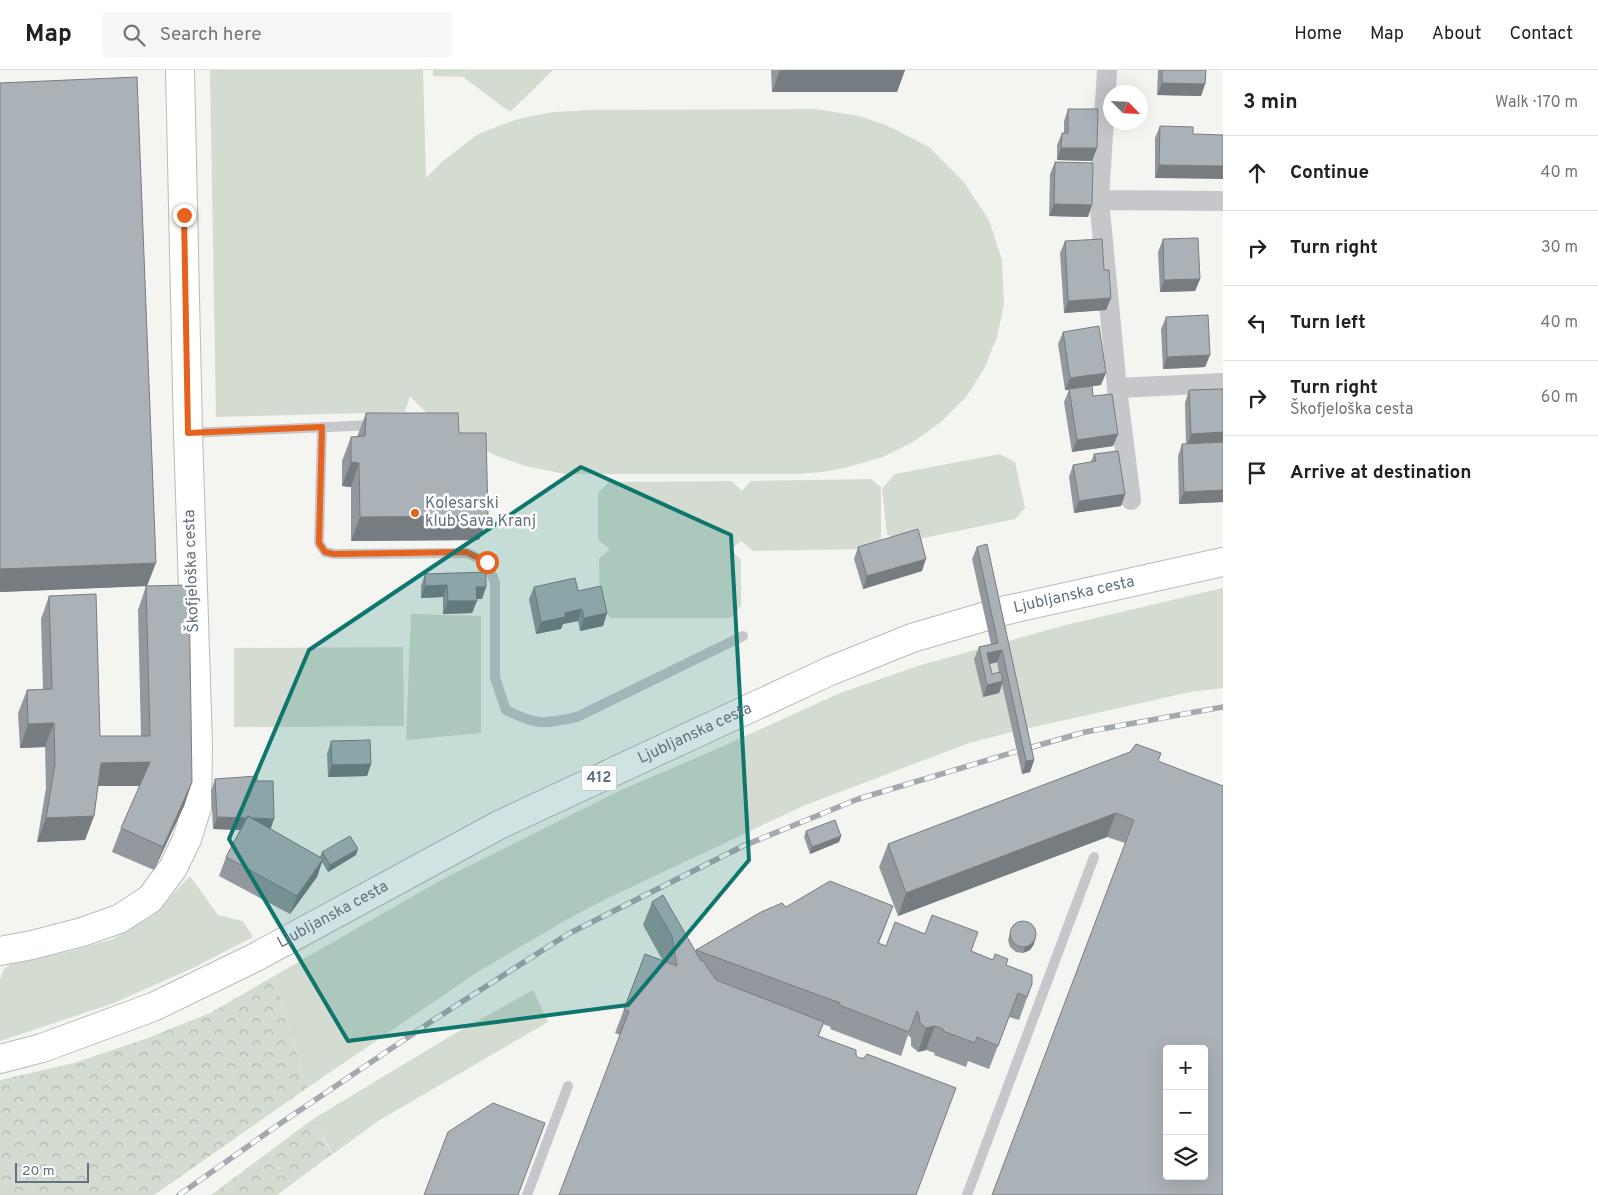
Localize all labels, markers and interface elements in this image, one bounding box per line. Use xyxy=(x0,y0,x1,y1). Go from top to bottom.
search box xyxy=(102,12,452,57)
text: Map xyxy=(25,20,72,50)
icon: search xyxy=(120,21,148,49)
text: Search here xyxy=(160,23,261,47)
text: Home xyxy=(1294,23,1342,46)
text: Map xyxy=(1370,23,1404,46)
text: About xyxy=(1432,23,1481,46)
text: Contact xyxy=(1509,23,1573,46)
north arrow xyxy=(1103,85,1148,130)
text: 3 min xyxy=(1243,89,1298,116)
text: Walk · 170 m xyxy=(1495,93,1578,113)
icon: ahead xyxy=(1243,159,1271,187)
text: Continue xyxy=(1290,161,1369,185)
text: 40 m xyxy=(1540,163,1578,183)
route end xyxy=(173,204,196,227)
icon: right xyxy=(1243,234,1271,262)
text: Turn right xyxy=(1290,236,1378,260)
text: 30 m xyxy=(1541,238,1578,258)
icon: left xyxy=(1243,309,1271,337)
text: Turn left xyxy=(1290,311,1366,335)
text: 40 m xyxy=(1540,313,1578,333)
text: Turn right xyxy=(1290,376,1378,400)
icon: right xyxy=(1243,384,1271,412)
text: 60 m xyxy=(1541,388,1578,408)
text: Škofjeloška cesta xyxy=(1290,400,1413,420)
icon: arrive xyxy=(1243,459,1271,487)
text: Arrive at destination xyxy=(1290,461,1471,485)
place label: Kolesarski klub Sava Kranj xyxy=(425,494,536,532)
marker: Kolesarski klub Sava Kranj xyxy=(409,507,421,519)
street label: Škofjeloška cesta xyxy=(178,509,204,633)
route start xyxy=(476,551,499,574)
street label: Ljubljanska cesta xyxy=(1012,572,1137,618)
street label: Ljubljanska cesta xyxy=(635,699,755,769)
road number: 412 xyxy=(582,766,616,790)
street label: Ljubljanska cesta xyxy=(274,877,392,953)
map controls xyxy=(1163,1045,1208,1180)
button: + xyxy=(1163,1045,1208,1090)
button: − xyxy=(1163,1090,1208,1135)
button: layers xyxy=(1163,1135,1208,1180)
scale bar xyxy=(15,1160,89,1183)
text: 20 m xyxy=(22,1163,55,1180)

